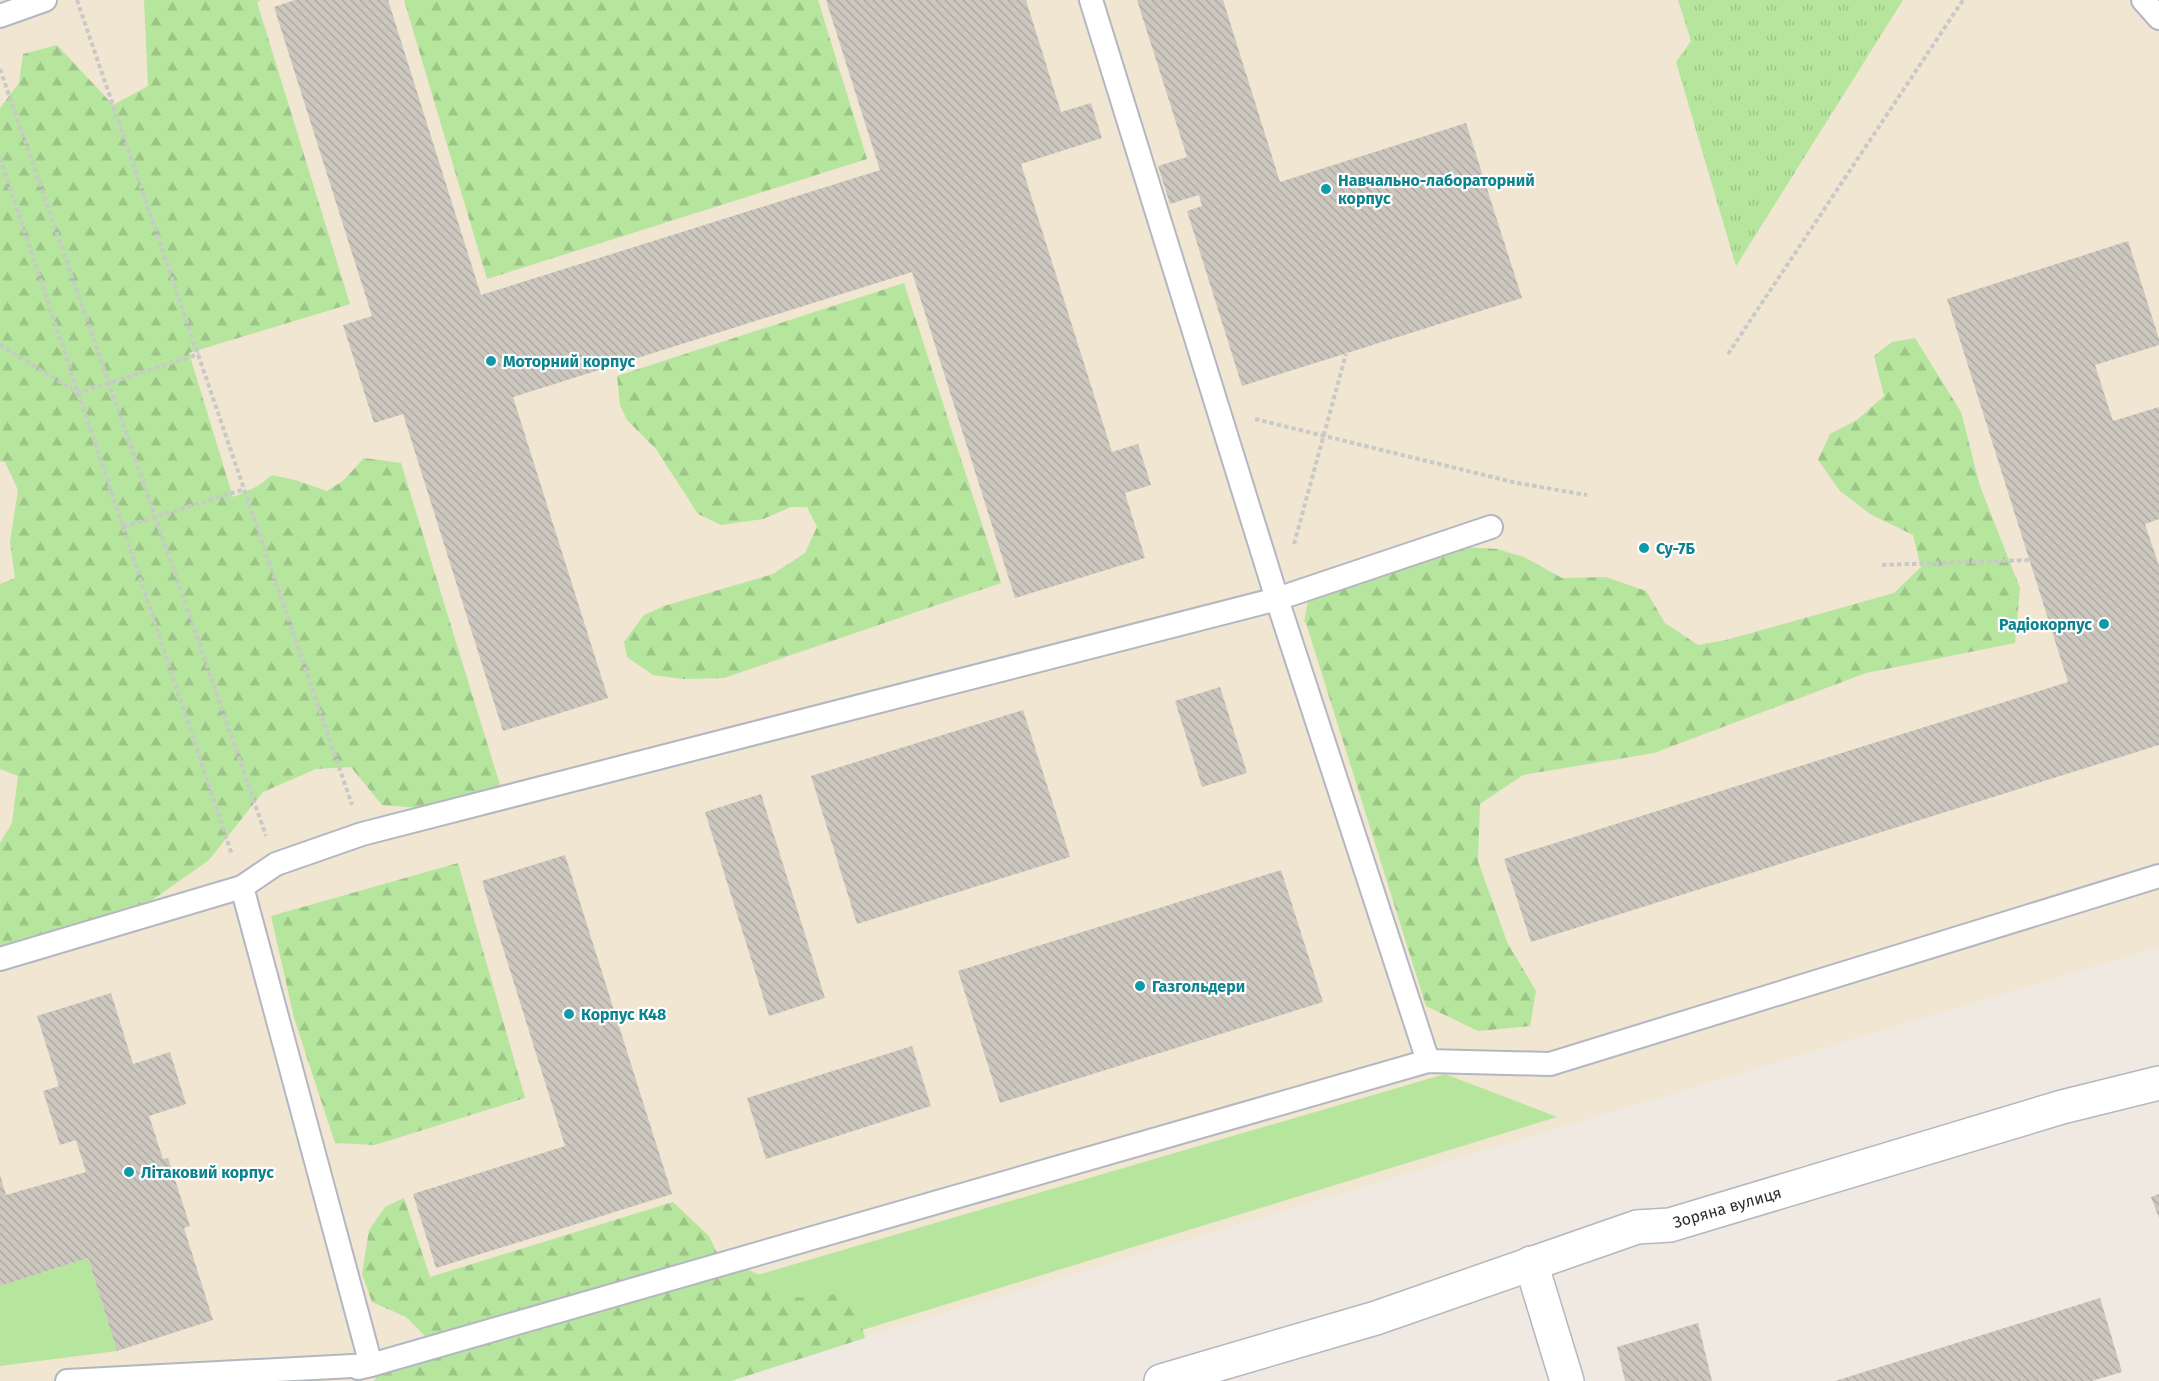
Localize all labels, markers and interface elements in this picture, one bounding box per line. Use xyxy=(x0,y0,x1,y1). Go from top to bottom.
place label: Навчально-лабораторний корпус xyxy=(1338,171,1535,208)
marker: Навчально-лабораторний корпус xyxy=(1319,182,1333,196)
place label: Моторний корпус xyxy=(503,352,636,371)
marker: Моторний корпус xyxy=(484,354,498,368)
place label: Су-7Б xyxy=(1656,539,1696,558)
marker: Су-7Б xyxy=(1637,541,1651,555)
place label: Радіокорпус xyxy=(1999,615,2092,634)
marker: Радіокорпус xyxy=(2097,617,2111,631)
place label: Газгольдери xyxy=(1152,977,1245,996)
marker: Газгольдери xyxy=(1133,979,1147,993)
place label: Корпус К48 xyxy=(581,1005,666,1024)
marker: Корпус К48 xyxy=(562,1007,576,1021)
place label: Літаковий корпус xyxy=(141,1163,274,1182)
marker: Літаковий корпус xyxy=(122,1165,136,1179)
street label: Зоряна вулиця xyxy=(1671,1183,1783,1232)

